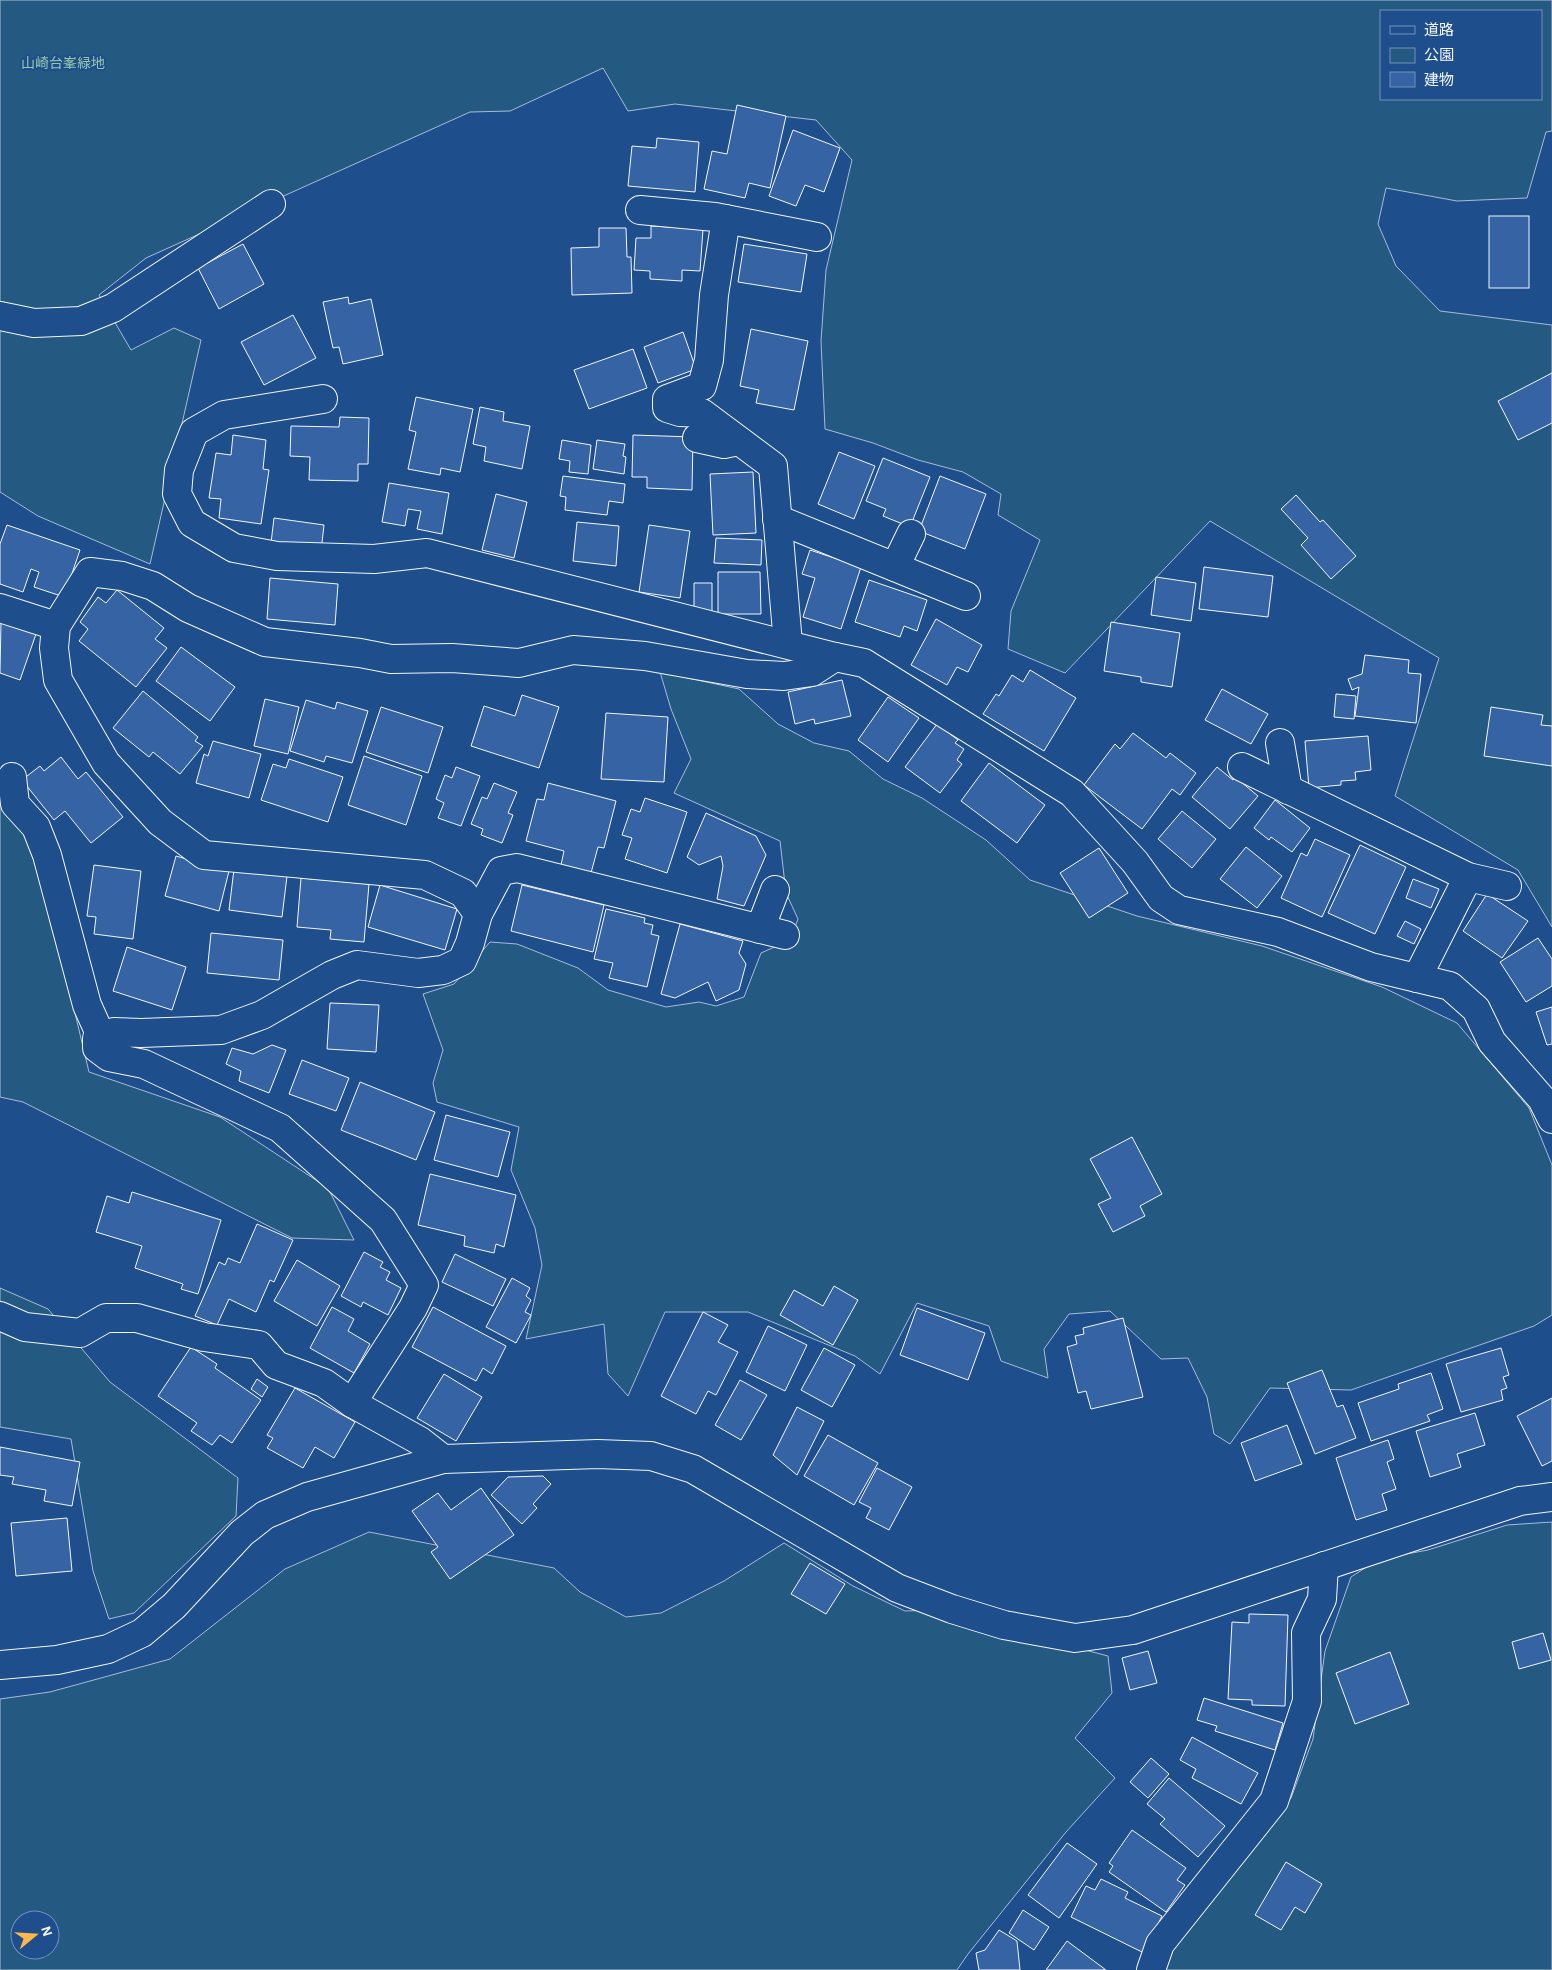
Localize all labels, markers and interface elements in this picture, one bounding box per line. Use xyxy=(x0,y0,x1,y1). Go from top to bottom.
legend xyxy=(1380,10,1542,100)
text: 道路 xyxy=(1424,22,1454,38)
text: 公園 xyxy=(1424,47,1454,63)
park label: 山崎台峯緑地 xyxy=(21,55,105,71)
text: 建物 xyxy=(1424,72,1454,88)
north arrow xyxy=(10,1910,60,1960)
text: N xyxy=(38,1924,55,1938)

